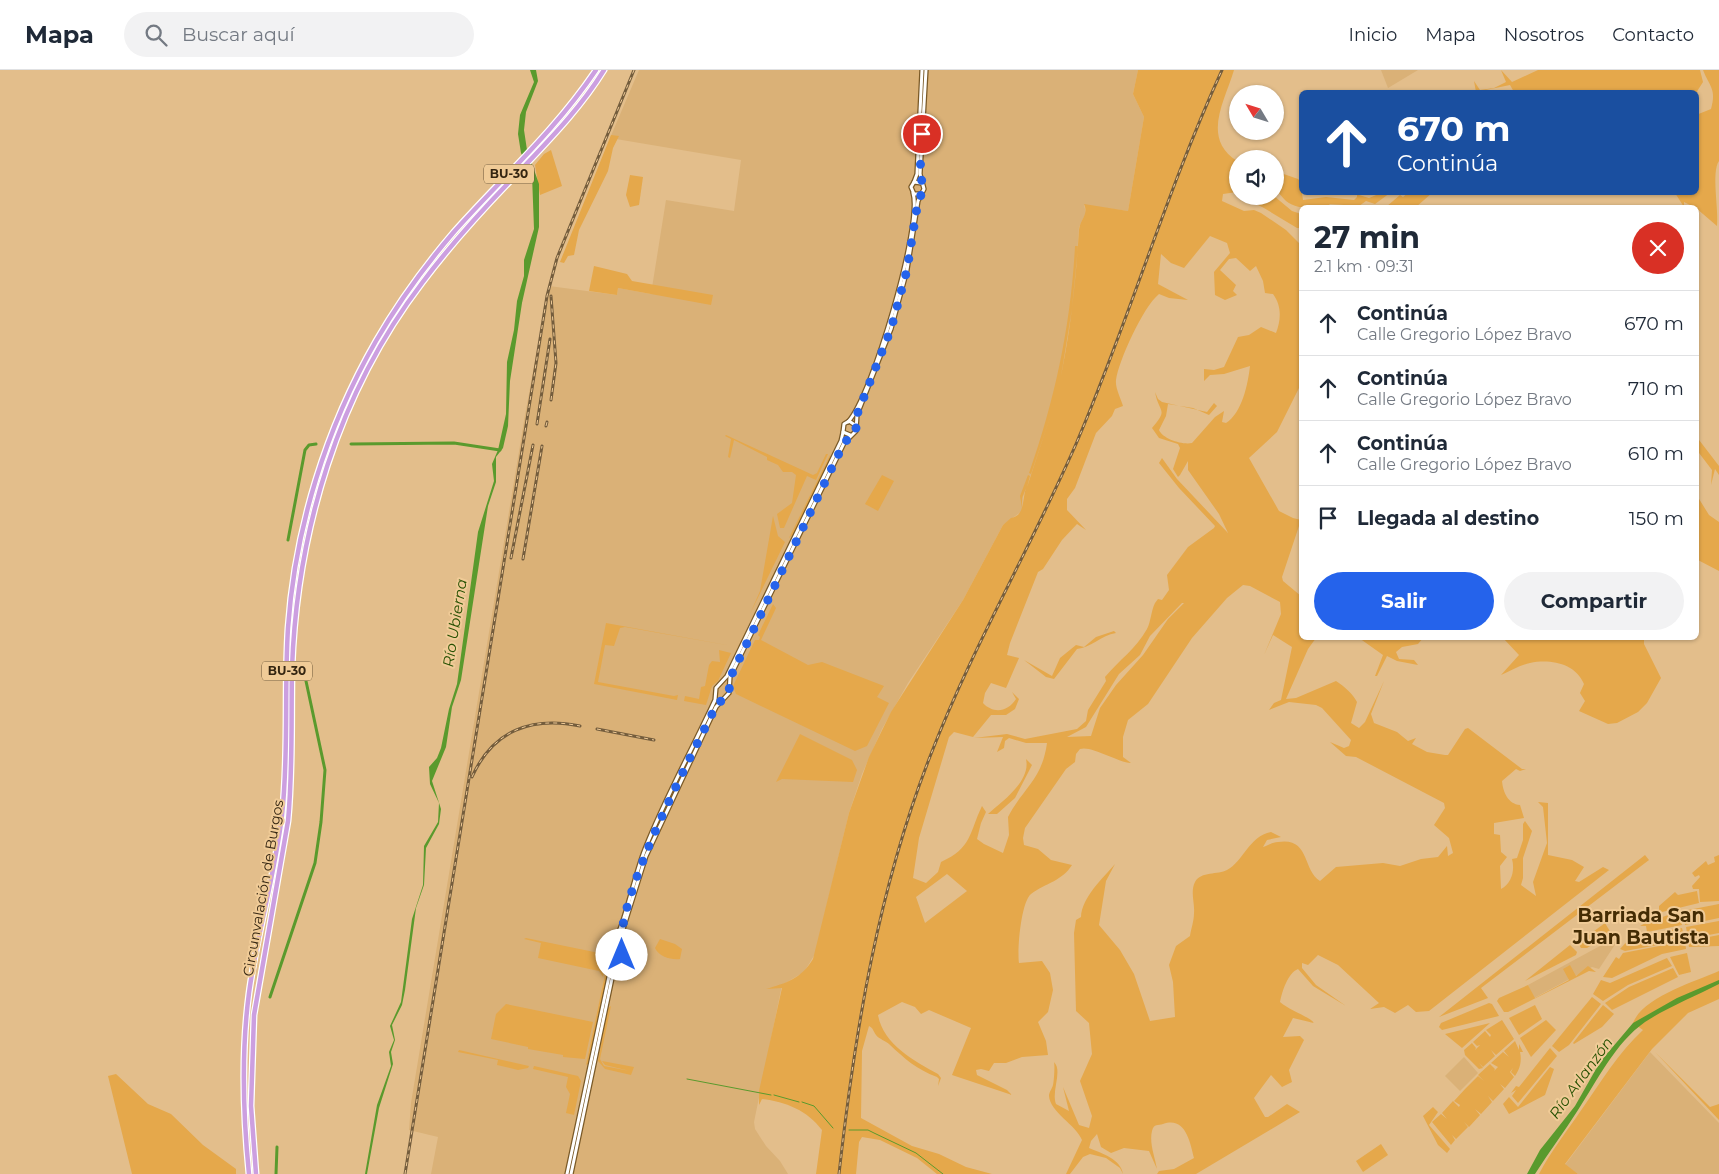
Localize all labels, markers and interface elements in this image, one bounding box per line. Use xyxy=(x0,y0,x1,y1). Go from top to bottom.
search box xyxy=(124,12,474,57)
text: Mapa xyxy=(25,20,94,49)
icon: search xyxy=(142,21,170,49)
text: Buscar aquí xyxy=(182,23,295,46)
text: Inicio xyxy=(1349,24,1397,46)
text: Mapa xyxy=(1425,24,1476,46)
text: Nosotros xyxy=(1504,24,1584,46)
text: Contacto xyxy=(1612,24,1694,46)
north arrow xyxy=(1229,85,1284,140)
map controls xyxy=(1229,85,1284,205)
text: 670 m xyxy=(1397,107,1511,150)
icon: ahead xyxy=(1314,110,1379,175)
pin xyxy=(901,113,943,155)
icon: arrive xyxy=(908,120,936,148)
button: sound xyxy=(1229,150,1284,205)
text: Continúa xyxy=(1397,150,1498,177)
road number: BU-30 xyxy=(484,165,534,184)
text: 27 min xyxy=(1314,219,1420,256)
button: close xyxy=(1632,222,1684,274)
text: 2.1 km · 09:31 xyxy=(1314,257,1414,276)
text: Continúa xyxy=(1357,302,1448,325)
icon: ahead xyxy=(1314,309,1342,337)
text: 670 m xyxy=(1624,312,1684,335)
text: Calle Gregorio López Bravo xyxy=(1357,325,1572,344)
text: Continúa xyxy=(1357,367,1448,390)
icon: ahead xyxy=(1314,374,1342,402)
text: 710 m xyxy=(1628,377,1684,400)
text: Calle Gregorio López Bravo xyxy=(1357,390,1572,409)
text: Continúa xyxy=(1357,432,1448,455)
icon: ahead xyxy=(1314,439,1342,467)
text: 610 m xyxy=(1628,442,1684,465)
text: Calle Gregorio López Bravo xyxy=(1357,455,1572,474)
icon: arrive xyxy=(1314,504,1342,532)
text: Llegada al destino xyxy=(1357,507,1539,530)
text: 150 m xyxy=(1629,507,1684,530)
button: Salir xyxy=(1314,572,1494,630)
button: Compartir xyxy=(1504,572,1684,630)
water label: Río Ubierna xyxy=(438,577,471,668)
road number: BU-30 xyxy=(262,662,312,680)
street label: Circunvalación de Burgos xyxy=(239,798,287,978)
district label: Barriada San Juan Bautista xyxy=(1572,904,1709,949)
position arrow xyxy=(595,928,647,980)
water label: Río Arlanzón xyxy=(1545,1033,1617,1122)

